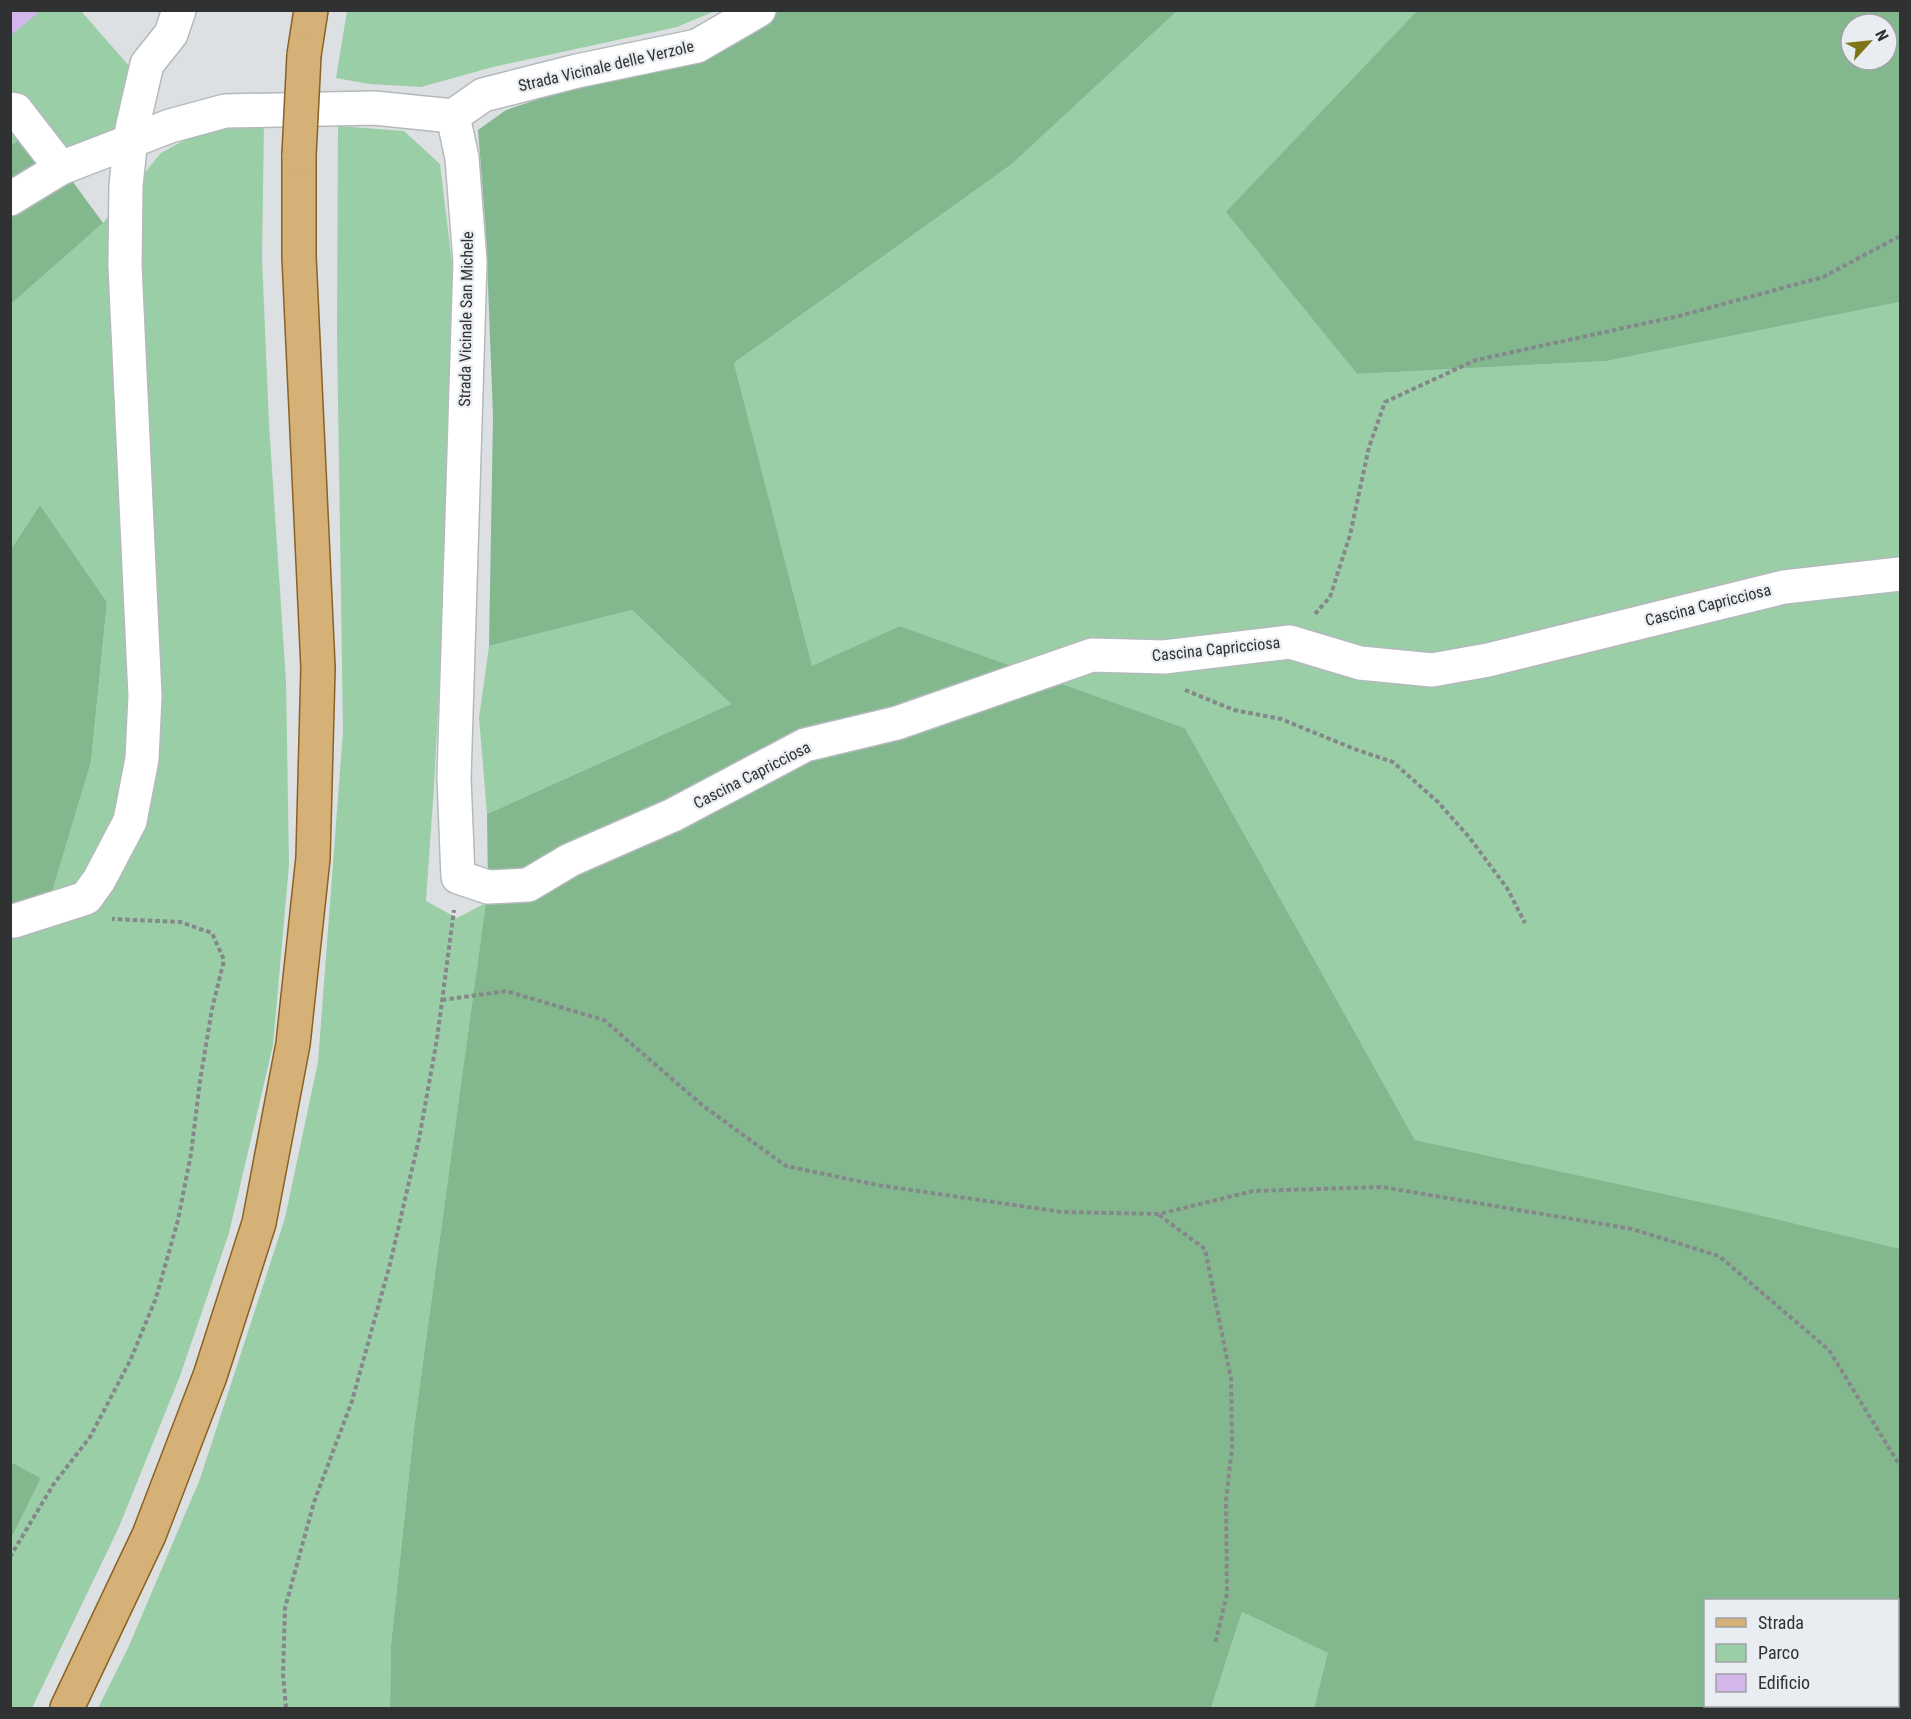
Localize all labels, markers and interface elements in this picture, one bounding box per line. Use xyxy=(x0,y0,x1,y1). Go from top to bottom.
north arrow xyxy=(1839,12,1899,72)
text: N xyxy=(1871,27,1893,44)
street label: Strada Vicinale delle Verzole xyxy=(516,37,696,95)
street label: Strada Vicinale San Michele xyxy=(455,231,477,407)
street label: Cascina Capricciosa xyxy=(1643,580,1773,630)
street label: Cascina Capricciosa xyxy=(1151,633,1281,665)
street label: Cascina Capricciosa xyxy=(690,737,814,813)
legend xyxy=(1704,1599,1899,1707)
text: Strada xyxy=(1758,1612,1804,1633)
text: Parco xyxy=(1758,1642,1799,1663)
text: Edificio xyxy=(1758,1672,1810,1693)

